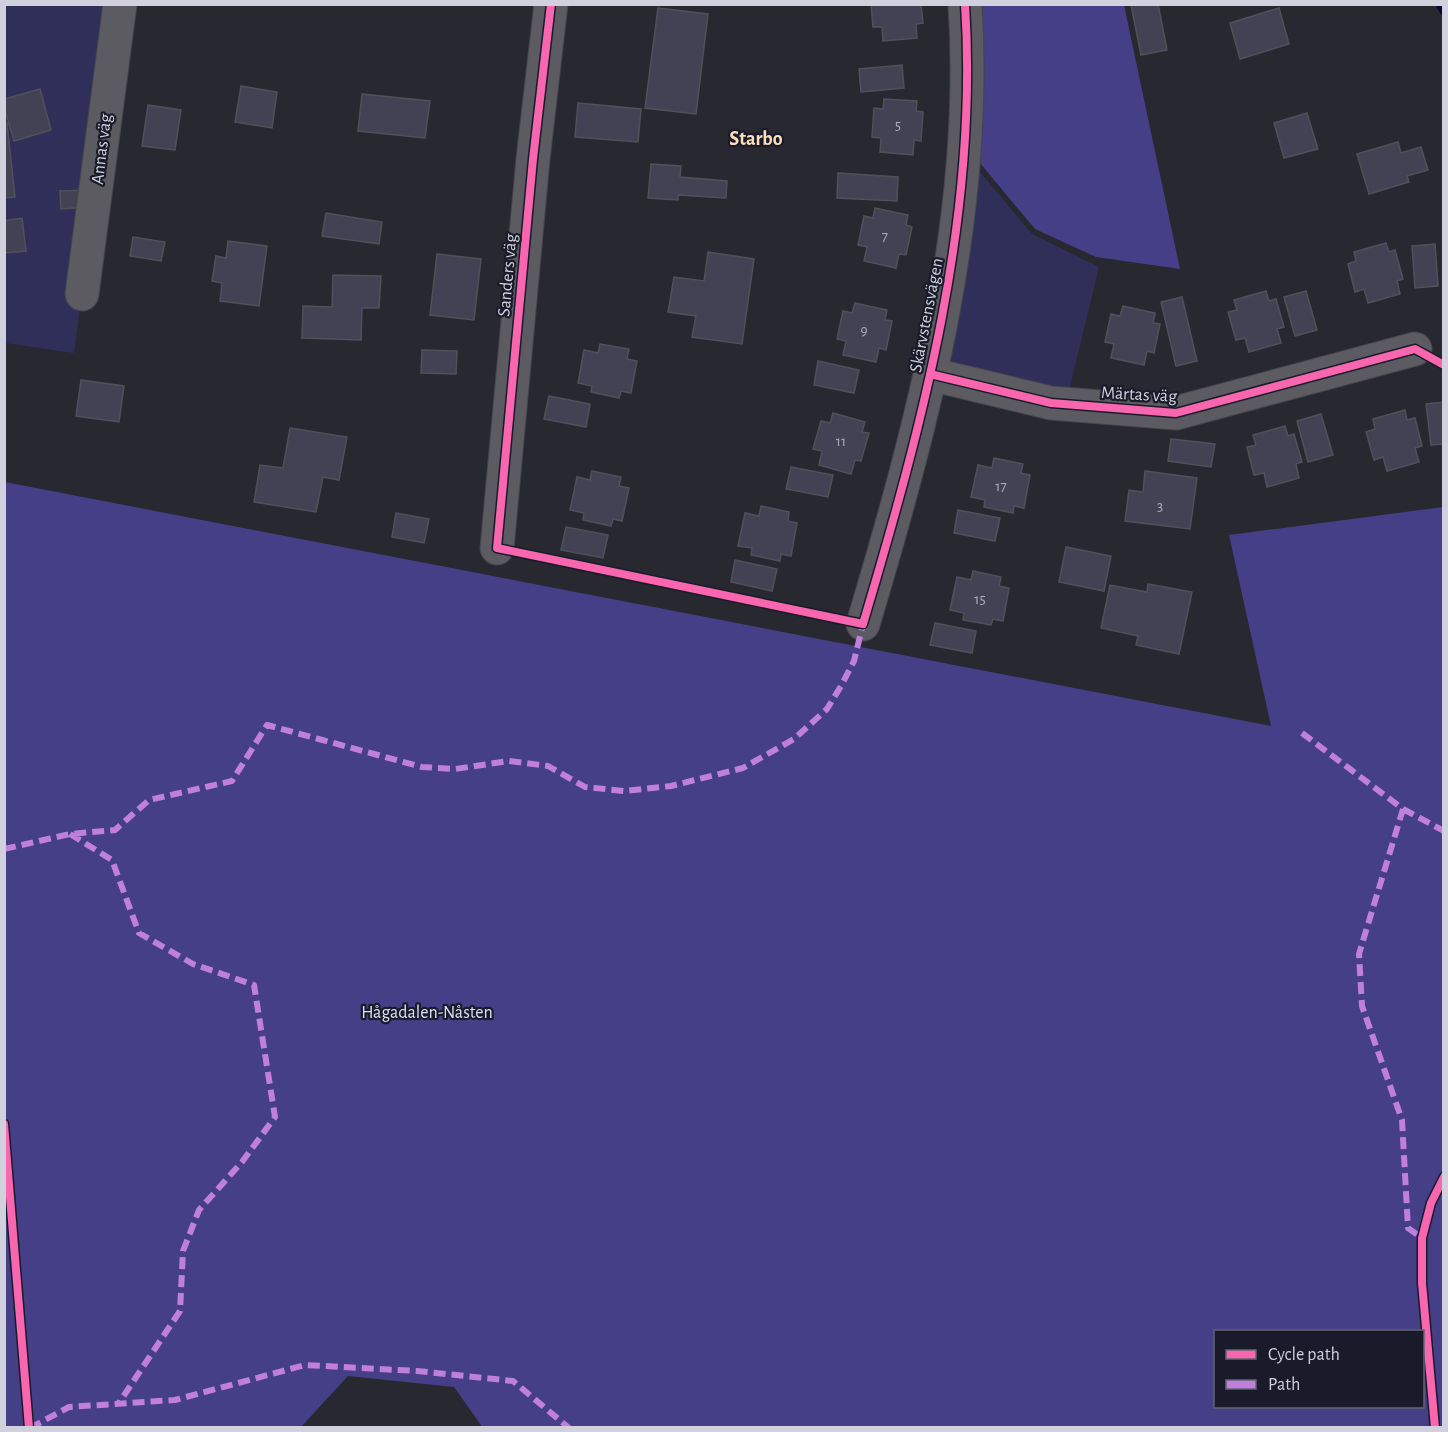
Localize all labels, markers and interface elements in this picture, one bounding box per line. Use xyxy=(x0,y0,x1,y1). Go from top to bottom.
street label: Annas väg xyxy=(89,113,115,185)
house number: 5 xyxy=(895,118,901,133)
district label: Starbo xyxy=(729,129,783,149)
house number: 7 xyxy=(882,229,888,244)
street label: Sanders väg xyxy=(495,233,521,317)
street label: Skärvstensvägen xyxy=(907,256,947,374)
house number: 9 xyxy=(860,323,868,338)
street label: Märtas väg xyxy=(1100,384,1178,406)
house number: 11 xyxy=(836,434,846,449)
house number: 17 xyxy=(995,479,1007,494)
house number: 3 xyxy=(1157,499,1163,514)
house number: 15 xyxy=(974,592,986,607)
park label: Hågadalen-Nåsten xyxy=(361,1004,493,1022)
legend xyxy=(1214,1330,1424,1408)
text: Cycle path xyxy=(1268,1346,1340,1364)
text: Path xyxy=(1268,1376,1300,1394)

